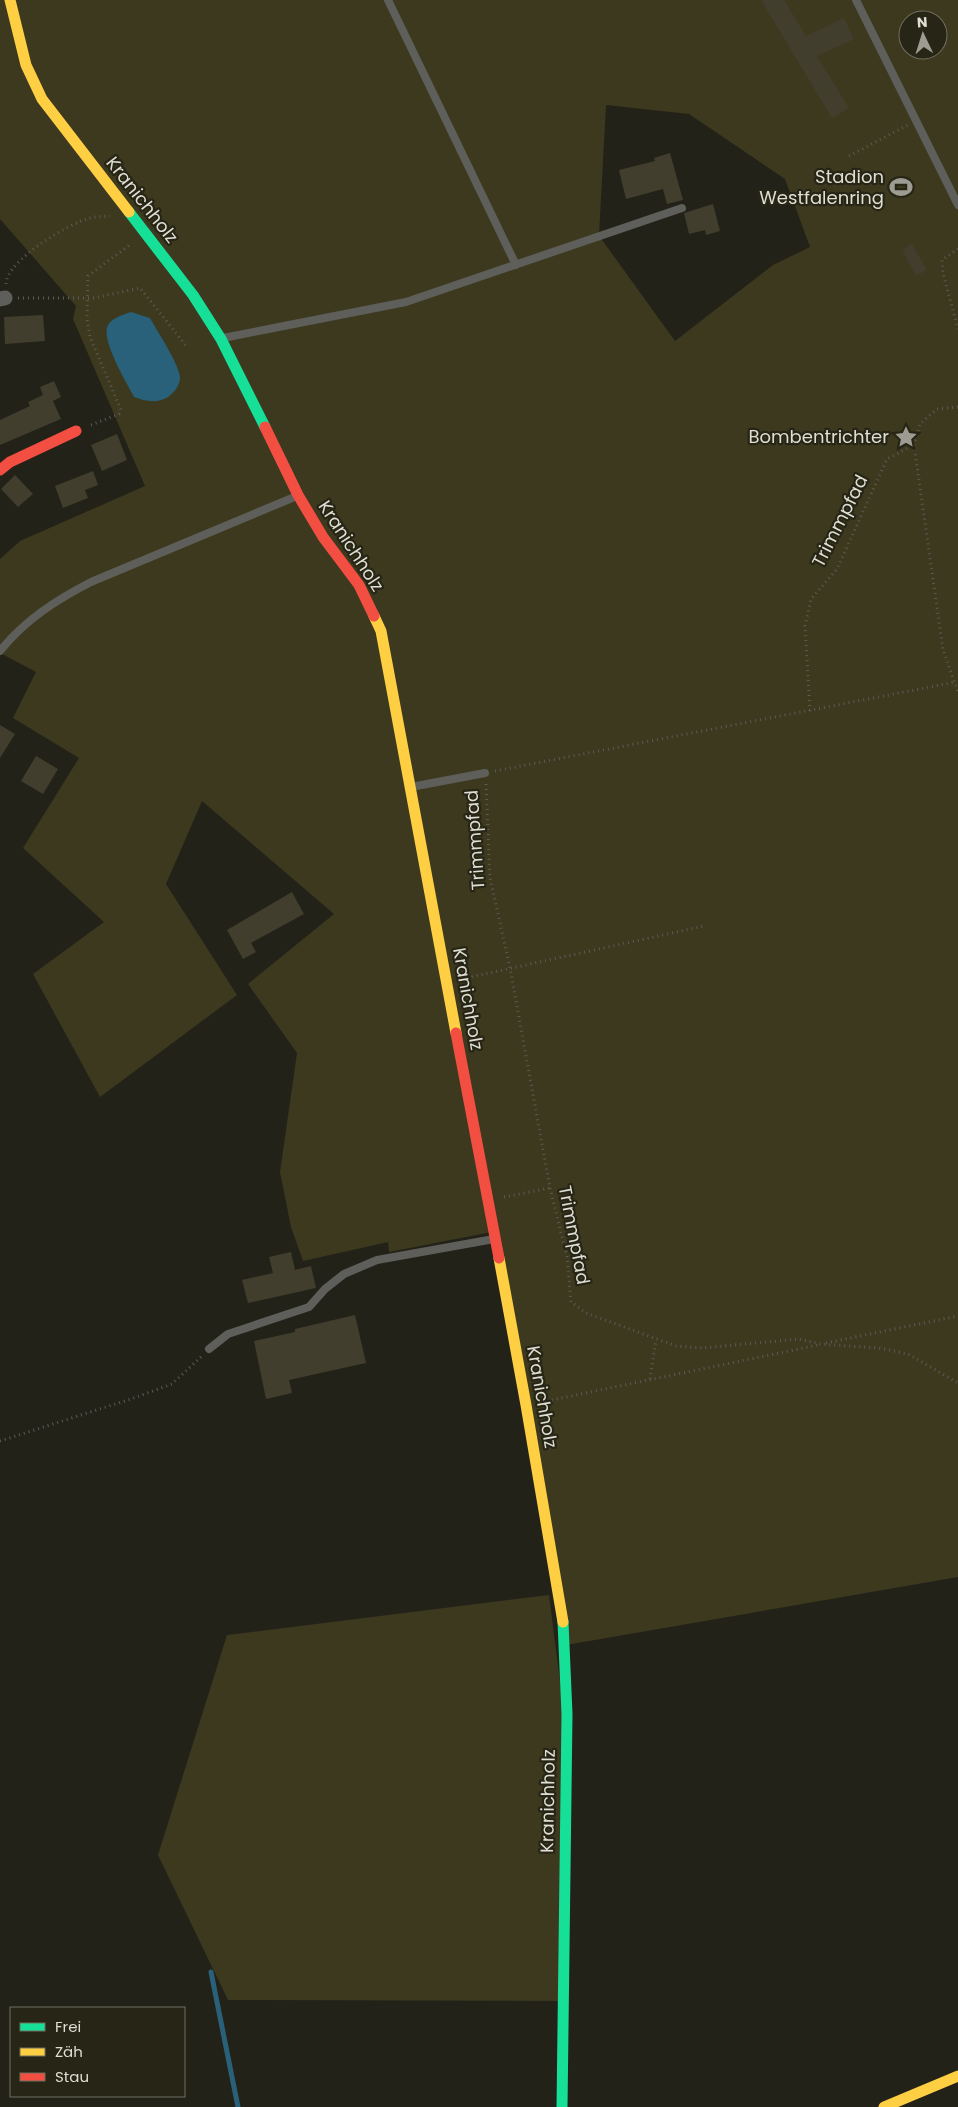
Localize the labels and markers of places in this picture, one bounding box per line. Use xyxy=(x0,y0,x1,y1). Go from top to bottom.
place label: Stadion Westfalenring xyxy=(759,164,884,210)
sports icon: Stadion Westfalenring xyxy=(888,174,914,200)
place label: Bombentrichter xyxy=(748,424,889,449)
place icon: Bombentrichter xyxy=(893,424,919,450)

